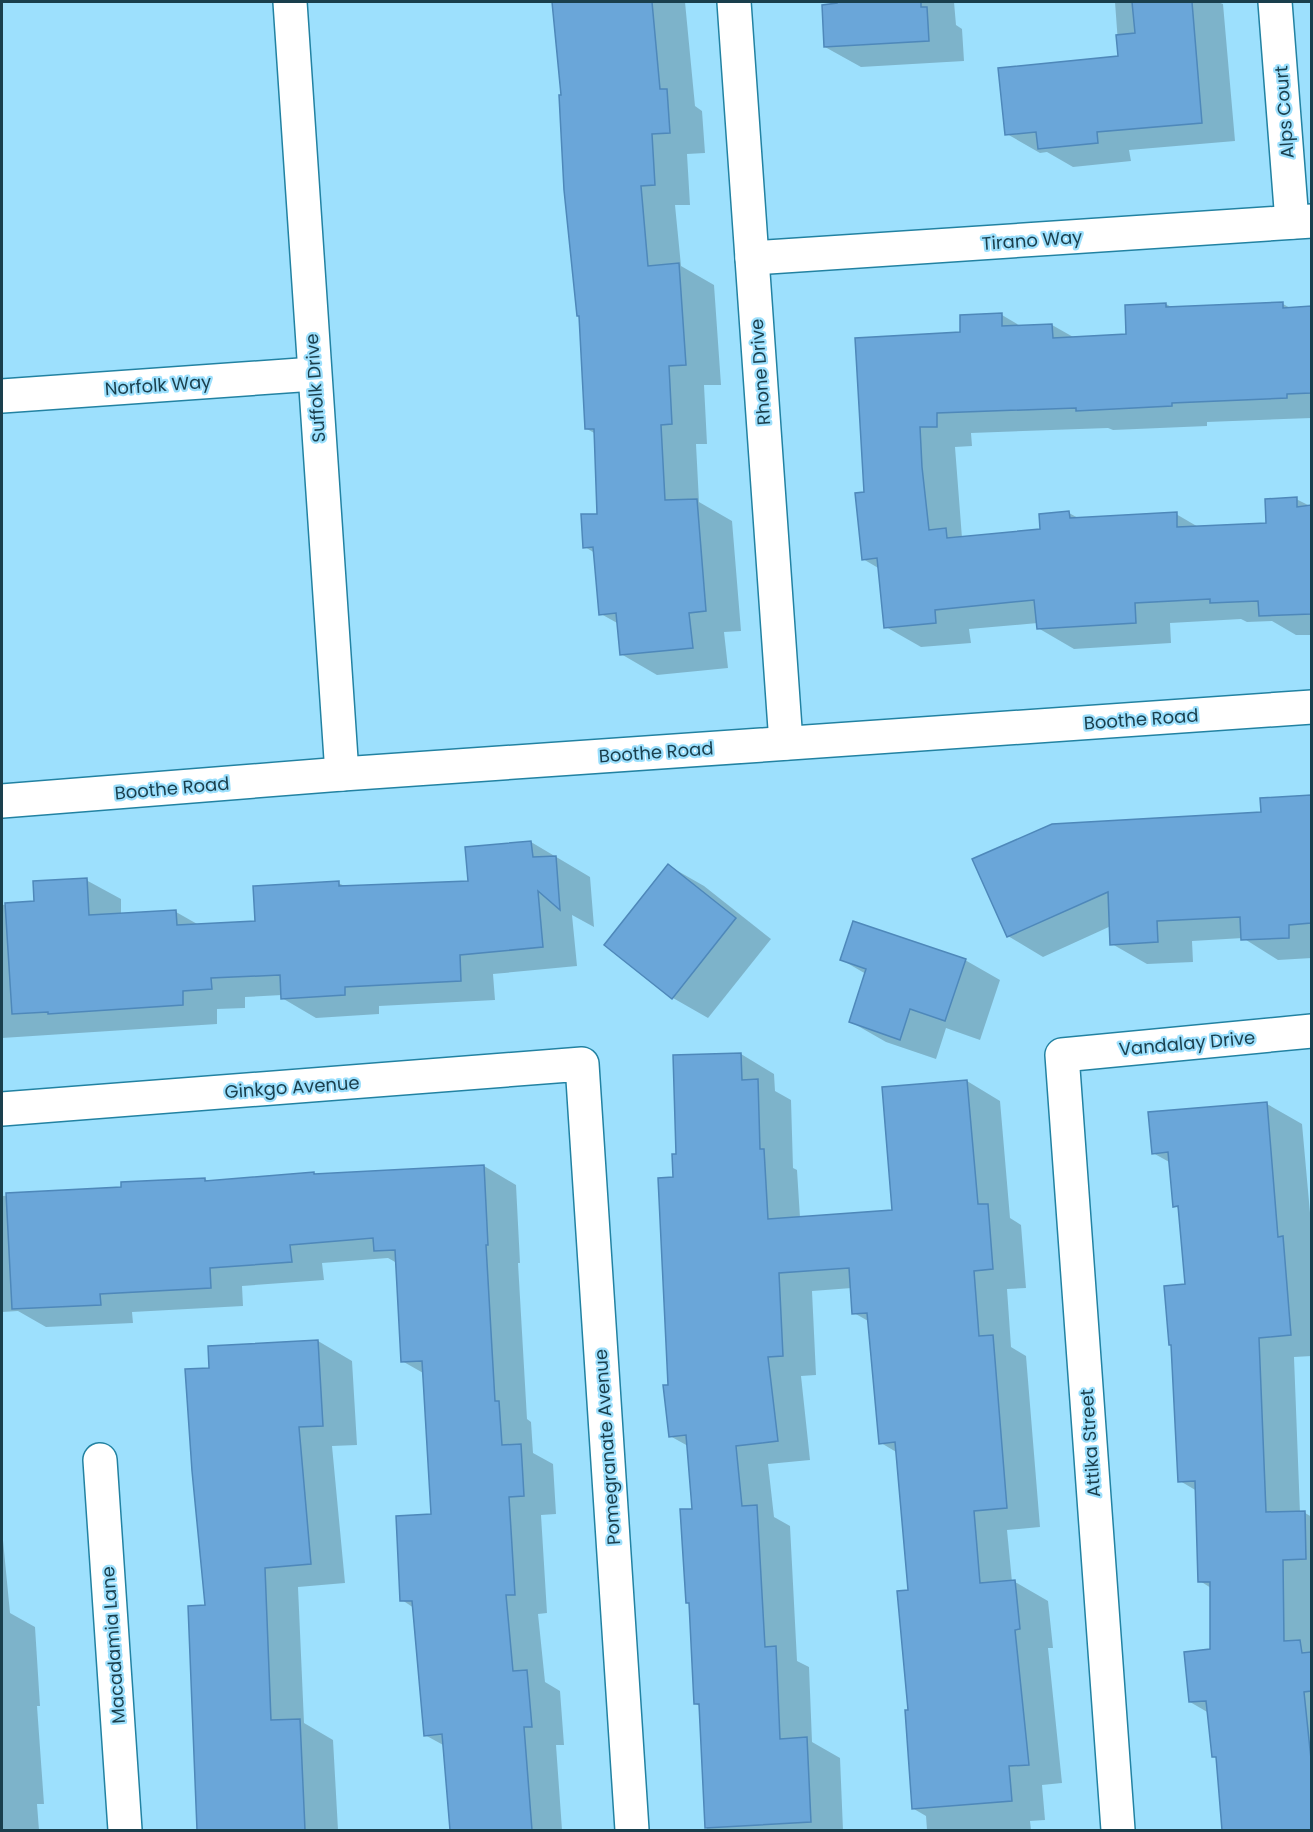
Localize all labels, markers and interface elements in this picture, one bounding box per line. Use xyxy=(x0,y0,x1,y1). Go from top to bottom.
street label: Alps Court xyxy=(1268,65,1300,159)
street label: Tirano Way xyxy=(981,224,1083,256)
street label: Rhone Drive xyxy=(744,318,776,426)
street label: Suffolk Drive xyxy=(299,333,331,443)
street label: Norfolk Way xyxy=(104,369,212,401)
street label: Boothe Road xyxy=(1083,703,1199,735)
street label: Boothe Road xyxy=(598,736,714,768)
street label: Boothe Road xyxy=(114,771,230,805)
street label: Vandalay Drive xyxy=(1118,1025,1256,1061)
street label: Ginkgo Avenue xyxy=(224,1070,360,1104)
street label: Pomegranate Avenue xyxy=(588,1348,626,1546)
street label: Attika Street xyxy=(1074,1388,1106,1498)
street label: Macadamia Lane xyxy=(95,1565,131,1725)

